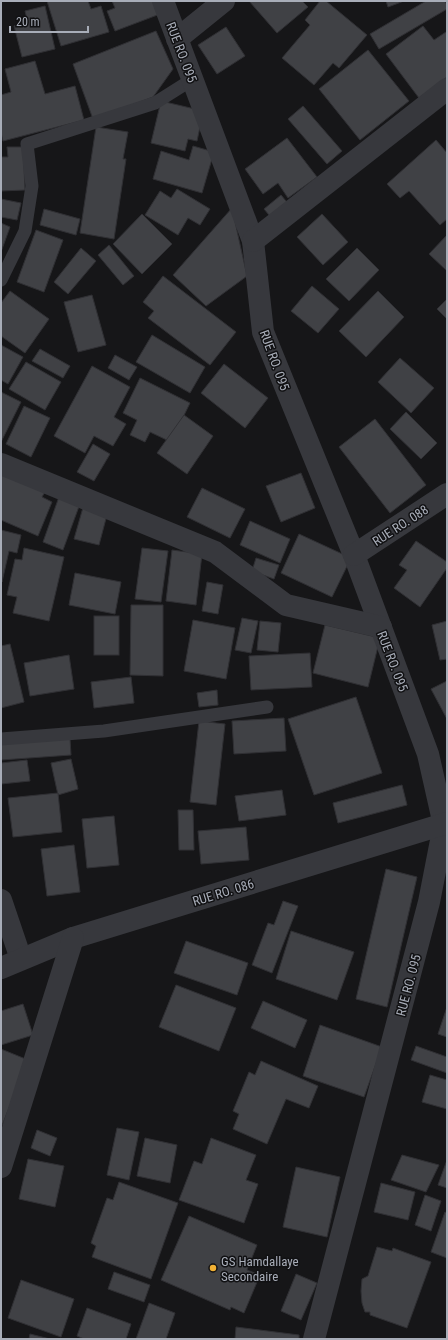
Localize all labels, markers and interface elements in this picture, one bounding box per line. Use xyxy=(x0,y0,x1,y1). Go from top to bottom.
scale bar xyxy=(10,8,88,34)
text: 20 m xyxy=(16,15,40,29)
street label: RUE RO. 095 xyxy=(163,20,200,84)
street label: RUE RO. 095 xyxy=(257,328,292,393)
street label: RUE RO. 088 xyxy=(370,502,431,549)
street label: RUE RO. 095 xyxy=(374,629,411,693)
street label: RUE RO. 086 xyxy=(191,876,256,909)
street label: RUE RO. 095 xyxy=(393,953,424,1018)
place label: GS Hamdallaye Secondaire xyxy=(221,1254,299,1284)
marker: GS Hamdallaye Secondaire xyxy=(208,1263,218,1273)

